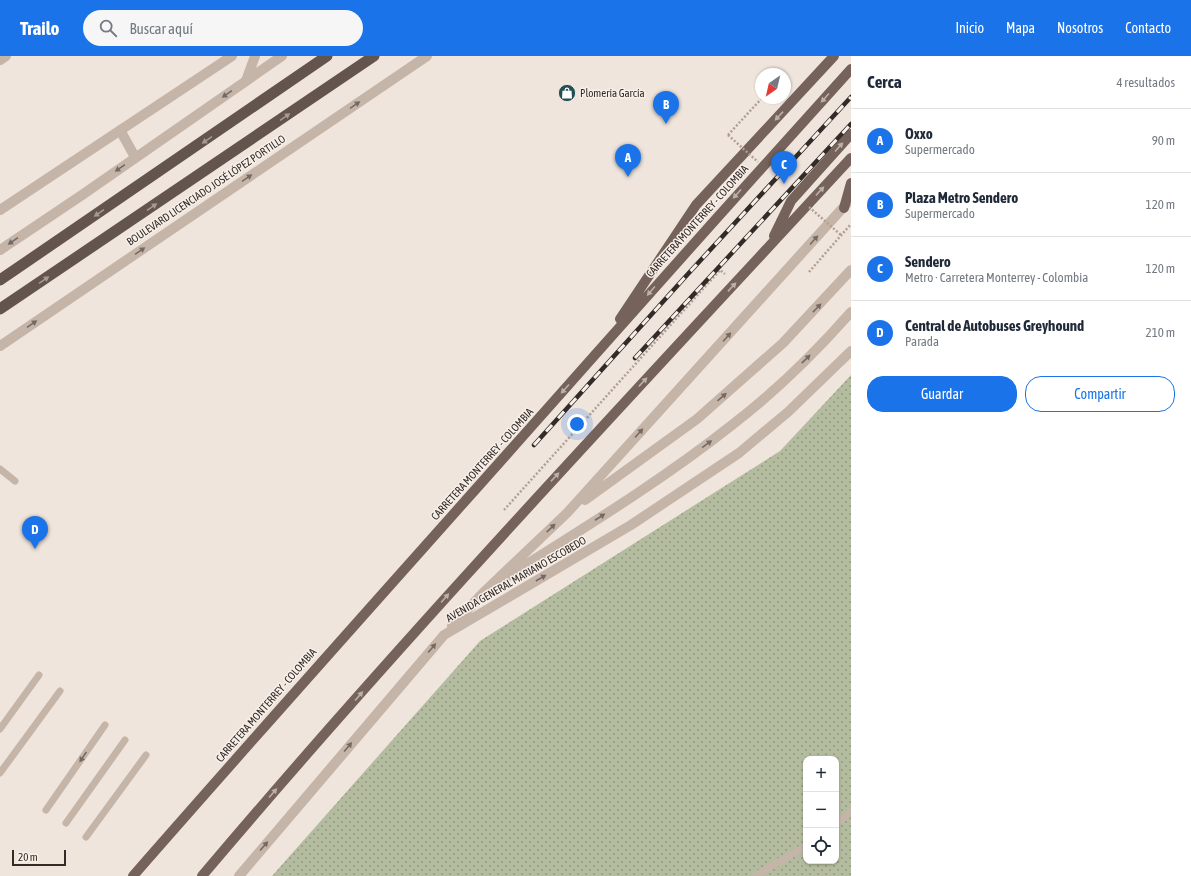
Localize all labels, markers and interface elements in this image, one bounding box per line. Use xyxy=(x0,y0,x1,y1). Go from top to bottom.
search box xyxy=(83,10,363,46)
text: Trailo xyxy=(20,17,59,39)
icon: search xyxy=(97,17,119,39)
text: Buscar aquí xyxy=(129,20,193,37)
text: Inicio xyxy=(955,20,984,36)
text: Mapa xyxy=(1006,20,1035,36)
text: Nosotros xyxy=(1057,20,1103,36)
text: Contacto xyxy=(1125,20,1171,36)
north arrow xyxy=(755,68,791,104)
text: Cerca xyxy=(867,72,902,92)
text: 4 resultados xyxy=(1116,75,1175,90)
shop icon: Plomería García xyxy=(557,83,577,103)
place label: Plomería García xyxy=(580,87,645,99)
one-way arrow xyxy=(222,90,232,98)
pin: B xyxy=(653,91,679,124)
one-way arrow xyxy=(820,93,829,103)
one-way arrow xyxy=(350,101,360,109)
one-way arrow xyxy=(775,111,784,120)
one-way arrow xyxy=(280,113,290,121)
text: Oxxo xyxy=(905,125,933,142)
street label: BOULEVARD LICENCIADO JOSÉ LÓPEZ PORTILLO xyxy=(124,132,288,248)
text: A xyxy=(877,133,883,148)
text: 90 m xyxy=(1152,133,1175,148)
one-way arrow xyxy=(201,136,212,144)
one-way arrow xyxy=(835,142,844,153)
text: Supermercado xyxy=(905,142,975,157)
pin: A xyxy=(615,144,641,177)
pin: C xyxy=(771,151,797,184)
street label: CARRETERA MONTERREY - COLOMBIA xyxy=(644,162,751,279)
one-way arrow xyxy=(115,164,125,172)
one-way arrow xyxy=(242,174,253,182)
one-way arrow xyxy=(815,186,825,196)
one-way arrow xyxy=(733,189,742,199)
text: Plaza Metro Sendero xyxy=(905,189,1018,206)
text: B xyxy=(877,197,883,212)
text: 120 m xyxy=(1146,197,1175,212)
one-way arrow xyxy=(147,203,157,211)
text: Supermercado xyxy=(905,206,975,221)
one-way arrow xyxy=(94,209,105,217)
one-way arrow xyxy=(809,236,818,245)
one-way arrow xyxy=(7,237,18,245)
one-way arrow xyxy=(135,247,145,255)
text: Sendero xyxy=(905,253,951,270)
text: C xyxy=(877,261,883,276)
text: 120 m xyxy=(1146,261,1175,276)
text: Metro · Carretera Monterrey - Colombia xyxy=(905,270,1088,285)
one-way arrow xyxy=(39,276,49,284)
one-way arrow xyxy=(727,282,736,291)
one-way arrow xyxy=(647,287,656,296)
one-way arrow xyxy=(812,303,821,313)
text: Central de Autobuses Greyhound xyxy=(905,317,1084,334)
one-way arrow xyxy=(27,320,37,328)
text: D xyxy=(876,325,884,340)
text: 210 m xyxy=(1146,325,1175,340)
one-way arrow xyxy=(722,332,731,342)
text: Parada xyxy=(905,334,939,349)
one-way arrow xyxy=(801,354,811,364)
button: Guardar xyxy=(867,376,1017,412)
button: Compartir xyxy=(1025,376,1175,412)
one-way arrow xyxy=(639,377,648,387)
one-way arrow xyxy=(560,384,570,394)
one-way arrow xyxy=(717,393,726,402)
street label: CARRETERA MONTERREY - COLOMBIA xyxy=(429,405,536,522)
your location xyxy=(567,414,587,434)
one-way arrow xyxy=(635,428,644,438)
one-way arrow xyxy=(702,439,713,448)
one-way arrow xyxy=(550,472,560,482)
one-way arrow xyxy=(595,513,605,521)
pin: D xyxy=(22,516,48,549)
one-way arrow xyxy=(546,524,556,533)
street label: AVENIDA GENERAL MARIANO ESCOBEDO xyxy=(444,534,588,624)
one-way arrow xyxy=(535,575,547,582)
one-way arrow xyxy=(440,593,449,603)
one-way arrow xyxy=(428,643,437,654)
street label: CARRETERA MONTERREY - COLOMBIA xyxy=(213,645,319,764)
one-way arrow xyxy=(354,690,363,701)
one-way arrow xyxy=(344,742,353,753)
one-way arrow xyxy=(79,751,87,762)
map controls xyxy=(803,756,839,864)
button: + xyxy=(803,756,839,792)
one-way arrow xyxy=(268,788,277,798)
button: − xyxy=(803,792,839,828)
button: locate xyxy=(803,828,839,864)
one-way arrow xyxy=(260,841,269,852)
scale bar xyxy=(12,848,66,867)
text: 20 m xyxy=(18,851,38,863)

